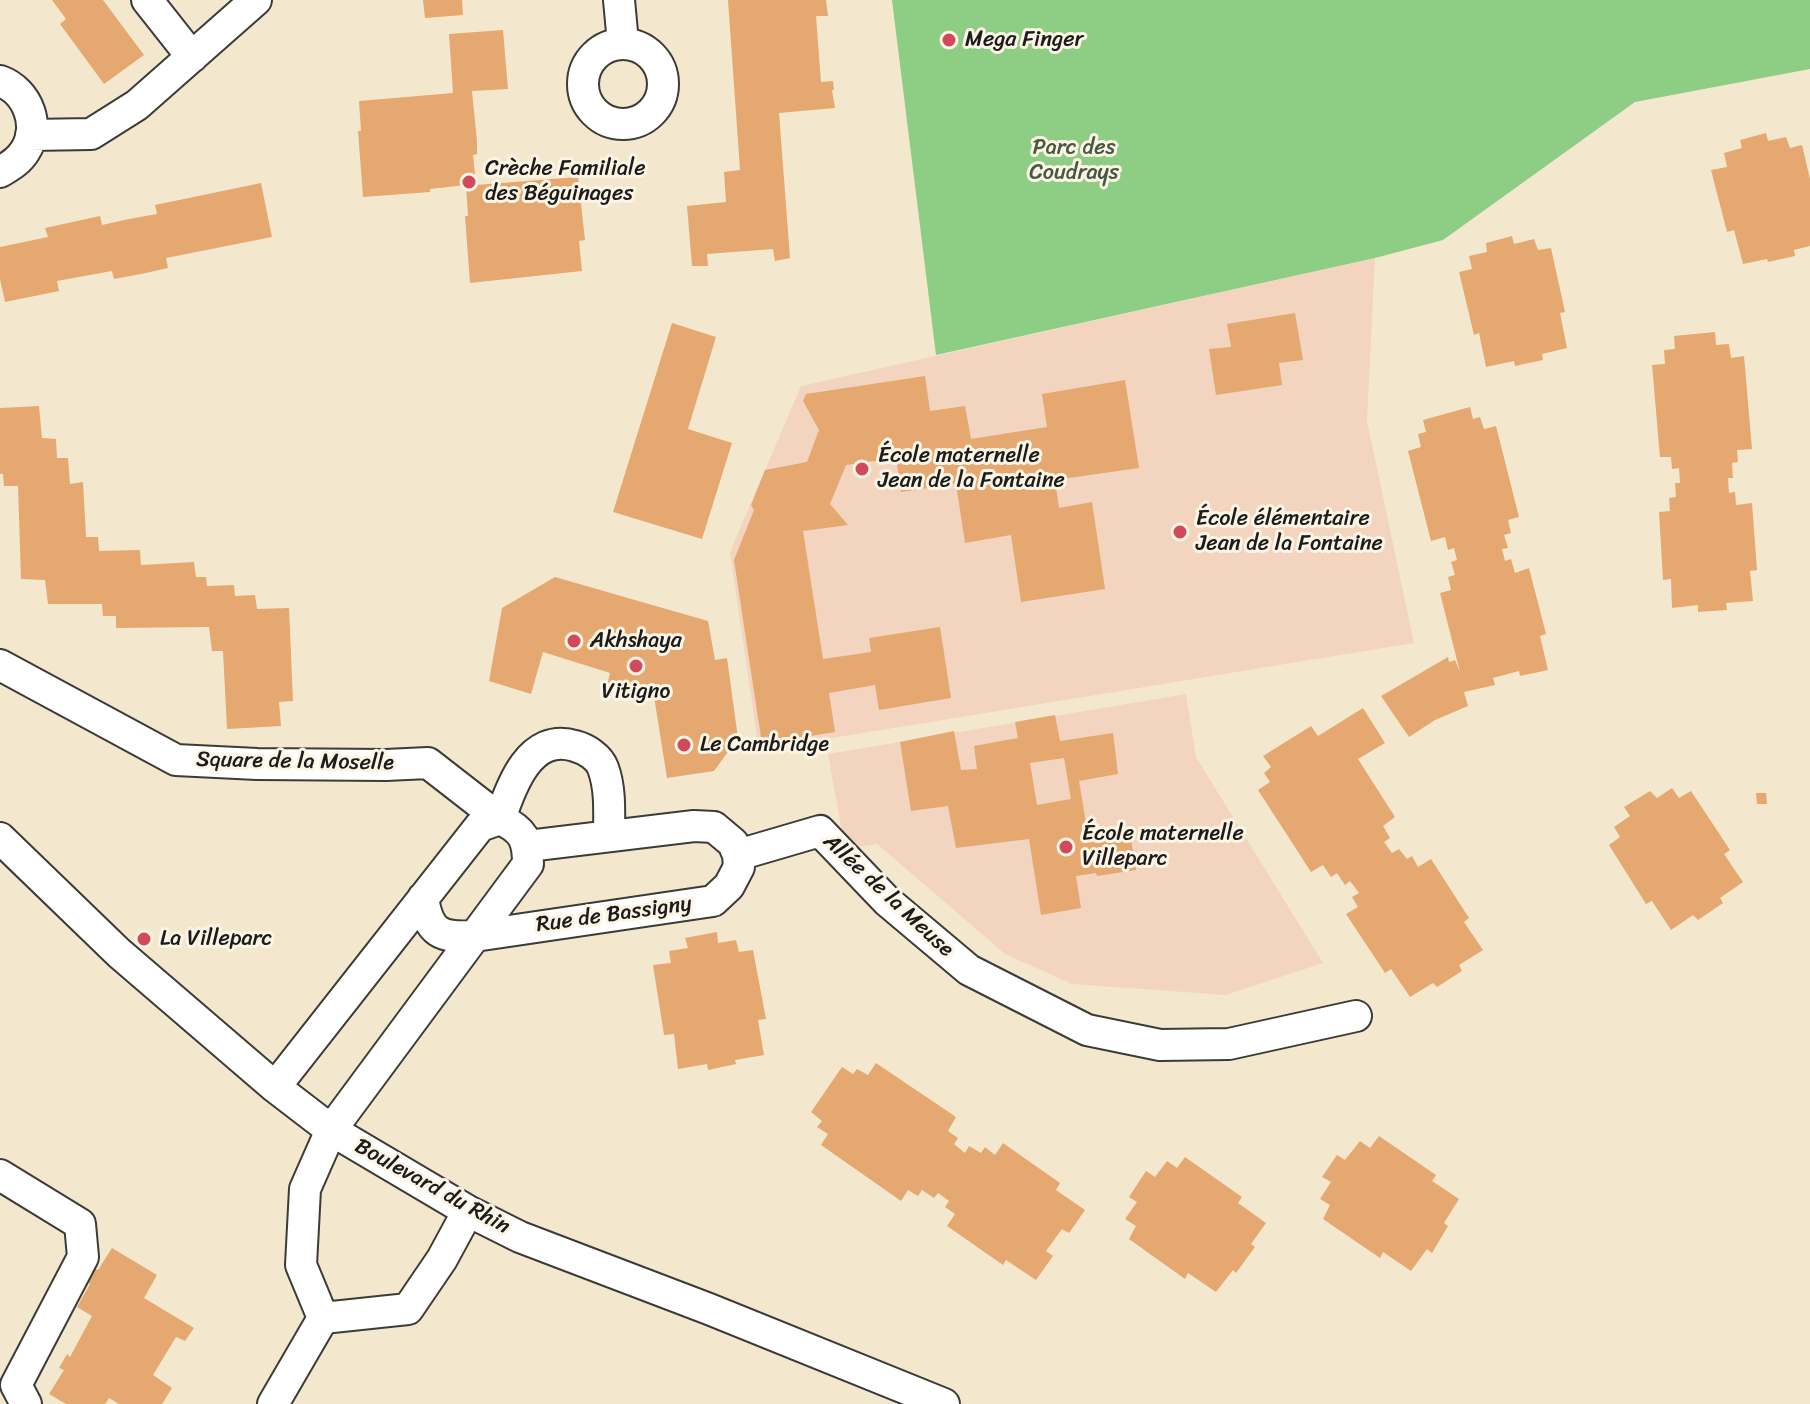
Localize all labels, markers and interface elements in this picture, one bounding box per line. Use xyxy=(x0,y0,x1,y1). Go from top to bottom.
place label: Mega Finger xyxy=(965,27,1083,53)
marker: Mega Finger xyxy=(940,31,958,49)
park label: Parc des Coudrays xyxy=(1029,135,1119,186)
place label: Crèche Familiale des Béguinages xyxy=(485,156,646,208)
marker: Crèche Familiale des Béguinages xyxy=(460,173,478,191)
place label: École maternelle Jean de la Fontaine xyxy=(878,443,1065,494)
marker: École maternelle Jean de la Fontaine xyxy=(853,460,871,478)
place label: École élémentaire Jean de la Fontaine xyxy=(1196,506,1383,558)
marker: École élémentaire Jean de la Fontaine xyxy=(1171,523,1189,541)
place label: Akhshaya xyxy=(590,628,682,654)
marker: Akhshaya xyxy=(565,632,583,650)
marker: Vitigno xyxy=(627,657,645,675)
place label: Vitigno xyxy=(602,679,670,705)
place label: Le Cambridge xyxy=(700,732,829,758)
marker: Le Cambridge xyxy=(675,736,693,754)
street label: Square de la Moselle xyxy=(196,747,394,777)
place label: École maternelle Villeparc xyxy=(1082,821,1244,872)
street label: Allée de la Meuse xyxy=(817,829,959,963)
marker: École maternelle Villeparc xyxy=(1057,838,1075,856)
street label: Rue de Bassigny xyxy=(535,891,693,939)
place label: La Villeparc xyxy=(160,926,273,952)
marker: La Villeparc xyxy=(135,930,153,948)
street label: Boulevard du Rhin xyxy=(350,1133,514,1241)

